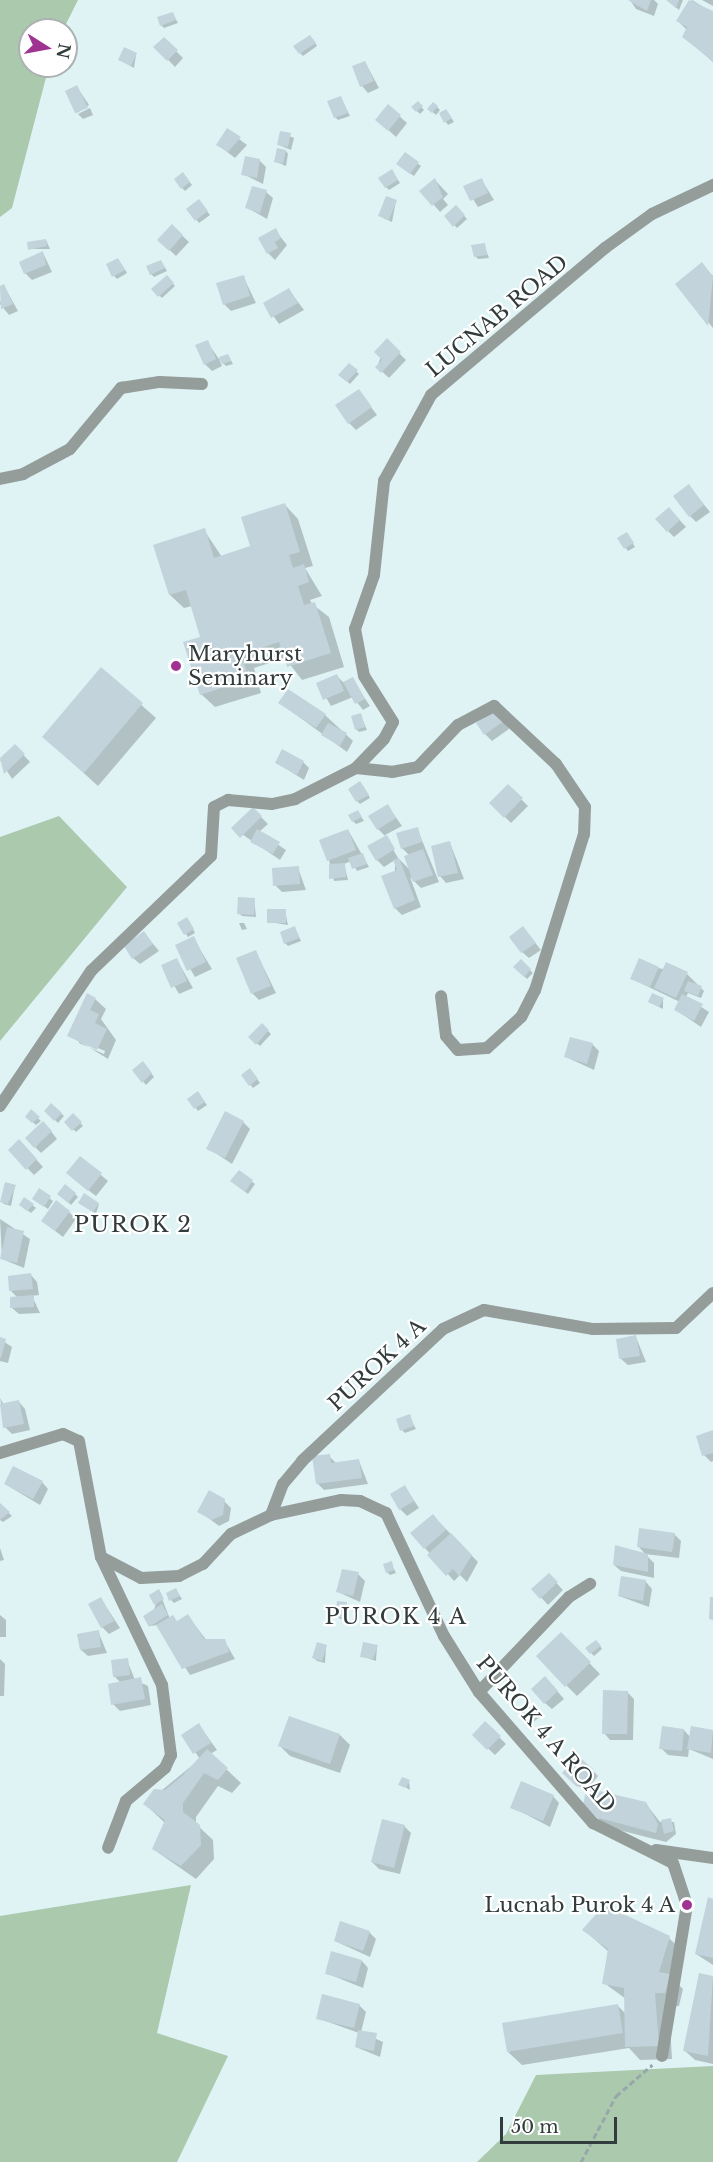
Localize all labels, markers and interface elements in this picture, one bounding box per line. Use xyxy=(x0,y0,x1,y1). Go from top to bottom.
north arrow xyxy=(18,18,78,78)
text: N xyxy=(52,42,75,60)
street label: LUCNAB ROAD xyxy=(421,250,573,382)
place label: Maryhurst Seminary xyxy=(188,641,302,691)
marker: Maryhurst Seminary xyxy=(169,659,183,673)
district label: PUROK 2 xyxy=(73,1212,193,1238)
street label: PUROK 4 A xyxy=(323,1313,431,1417)
district label: PUROK 4 A xyxy=(324,1604,468,1630)
street label: PUROK 4 A ROAD xyxy=(470,1650,622,1818)
place label: Lucnab Purok 4 A xyxy=(483,1892,675,1918)
marker: Lucnab Purok 4 A xyxy=(680,1898,694,1912)
scale bar xyxy=(503,2105,620,2143)
text: 50 m xyxy=(511,2116,559,2138)

